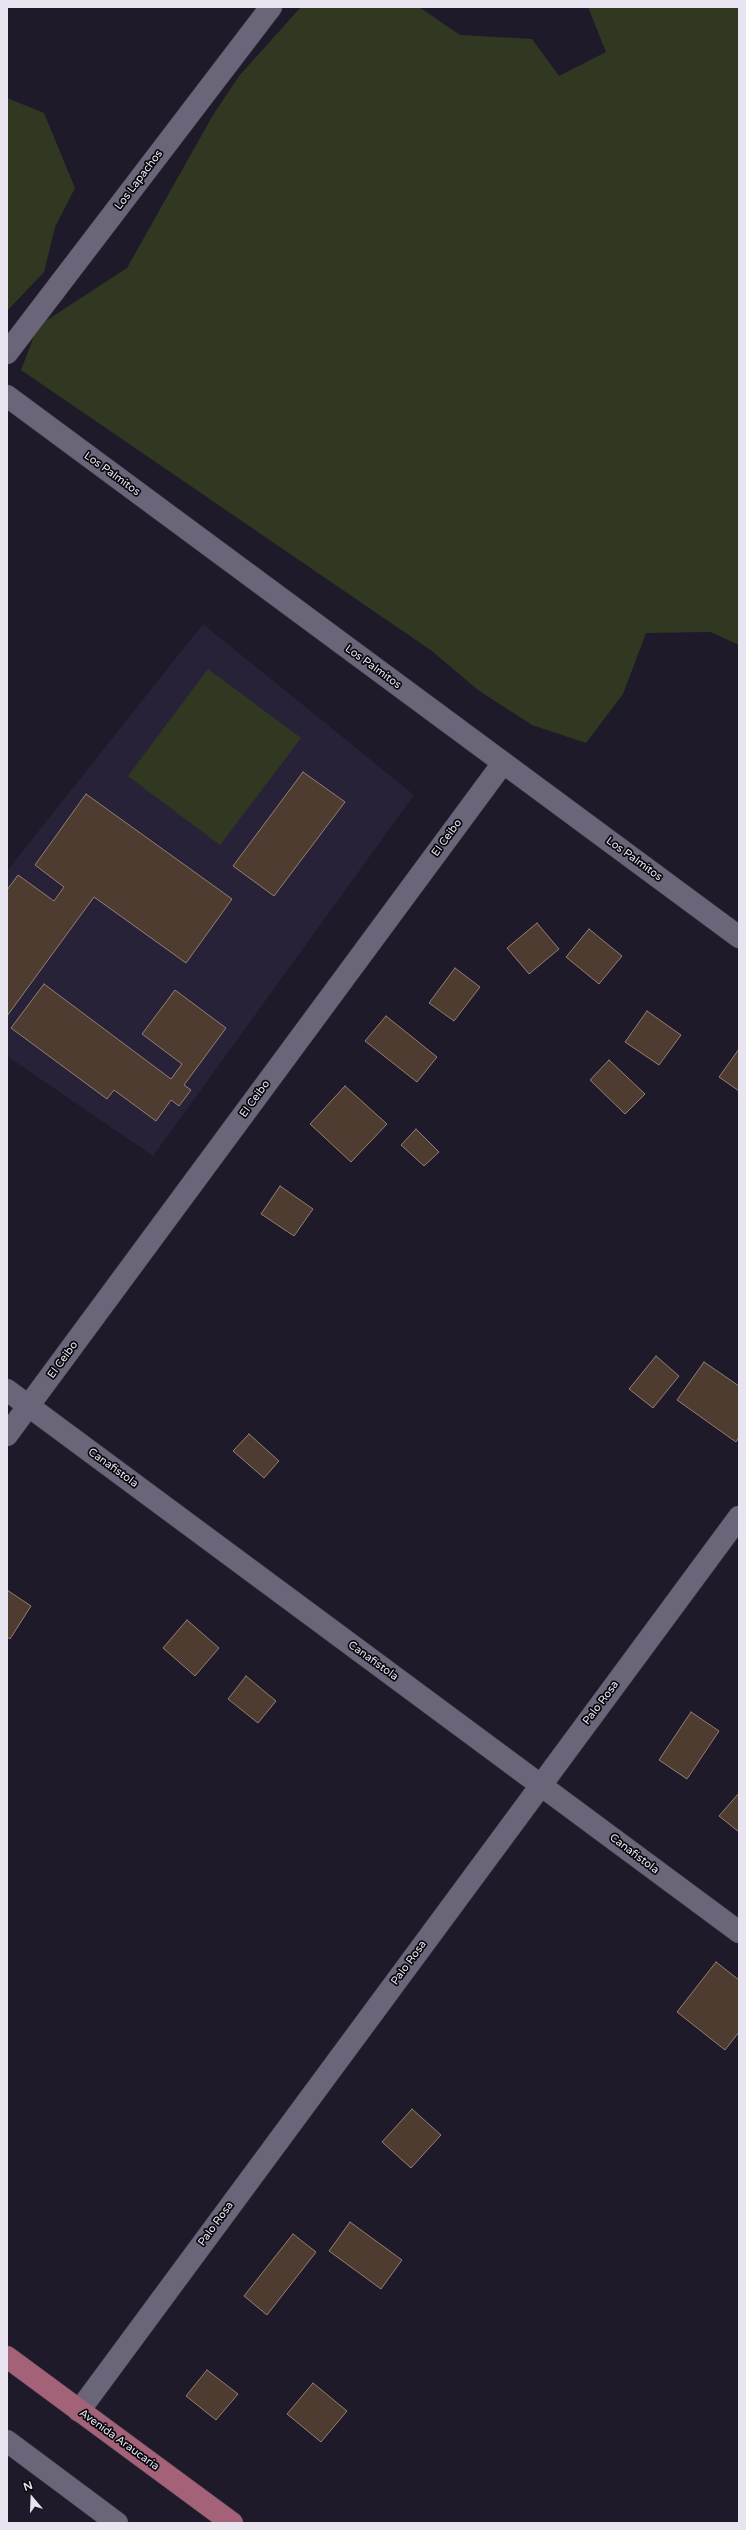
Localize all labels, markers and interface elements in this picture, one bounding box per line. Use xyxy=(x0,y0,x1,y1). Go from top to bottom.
street label: Los Lapachos xyxy=(112,148,166,212)
street label: Los Palmitos xyxy=(81,449,143,499)
street label: Los Palmitos xyxy=(342,642,404,692)
street label: El Ceibo xyxy=(429,817,465,859)
street label: Los Palmitos xyxy=(603,834,665,884)
street label: El Ceibo xyxy=(237,1078,273,1120)
street label: El Ceibo xyxy=(45,1339,81,1381)
street label: Canafistola xyxy=(85,1445,141,1491)
street label: Canafistola xyxy=(345,1638,401,1684)
street label: Palo Rosa xyxy=(580,1678,622,1728)
street label: Canafistola xyxy=(607,1831,661,1877)
street label: Palo Rosa xyxy=(389,1938,429,1988)
street label: Palo Rosa xyxy=(196,2199,236,2249)
street label: Avenida Araucaria xyxy=(76,2407,162,2473)
north arrow xyxy=(12,2478,52,2518)
text: N xyxy=(22,2479,34,2494)

